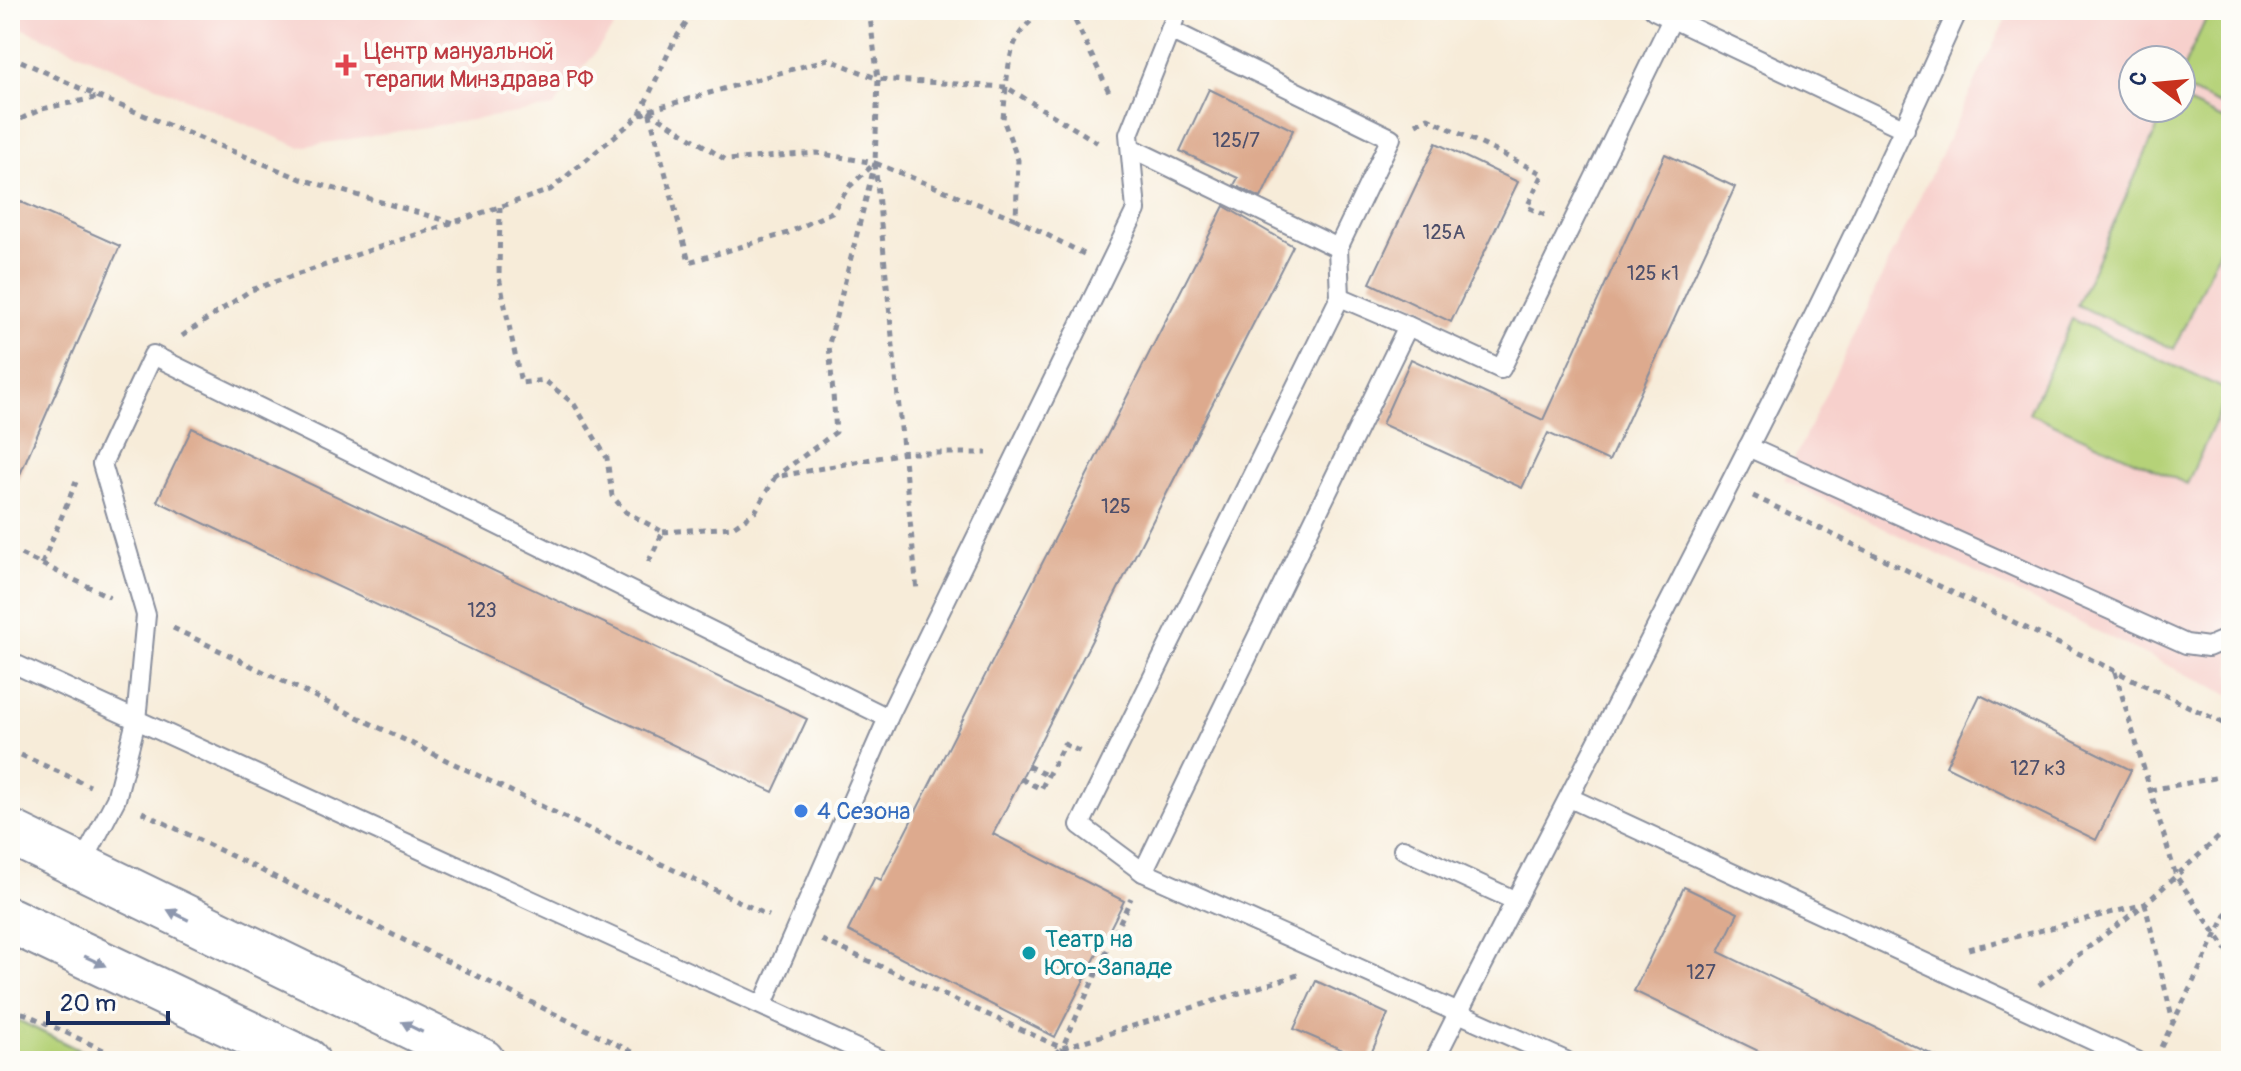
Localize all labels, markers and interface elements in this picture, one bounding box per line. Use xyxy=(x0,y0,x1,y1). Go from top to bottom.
place label: Центр мануальной терапии Минздрава РФ xyxy=(364,37,594,94)
north arrow xyxy=(2117,44,2197,124)
marker: Центр мануальной терапии Минздрава РФ xyxy=(335,54,357,76)
text: С xyxy=(2123,68,2154,89)
house number: 125/7 xyxy=(1212,128,1260,153)
house number: 125А xyxy=(1423,220,1465,245)
house number: 125 к1 xyxy=(1627,261,1679,286)
house number: 125 xyxy=(1101,494,1131,519)
house number: 123 xyxy=(467,598,497,623)
house number: 127 к3 xyxy=(2010,756,2066,781)
place label: 4 Сезона xyxy=(817,797,910,826)
marker: 4 Сезона xyxy=(792,802,810,820)
one-way arrow xyxy=(166,908,189,922)
place label: Театр на Юго-Западе xyxy=(1045,925,1172,982)
marker: Театр на Юго-Западе xyxy=(1020,944,1038,962)
one-way arrow xyxy=(84,954,107,968)
house number: 127 xyxy=(1686,960,1716,985)
scale bar xyxy=(48,975,168,1025)
text: 20 m xyxy=(60,989,116,1018)
one-way arrow xyxy=(401,1020,424,1034)

